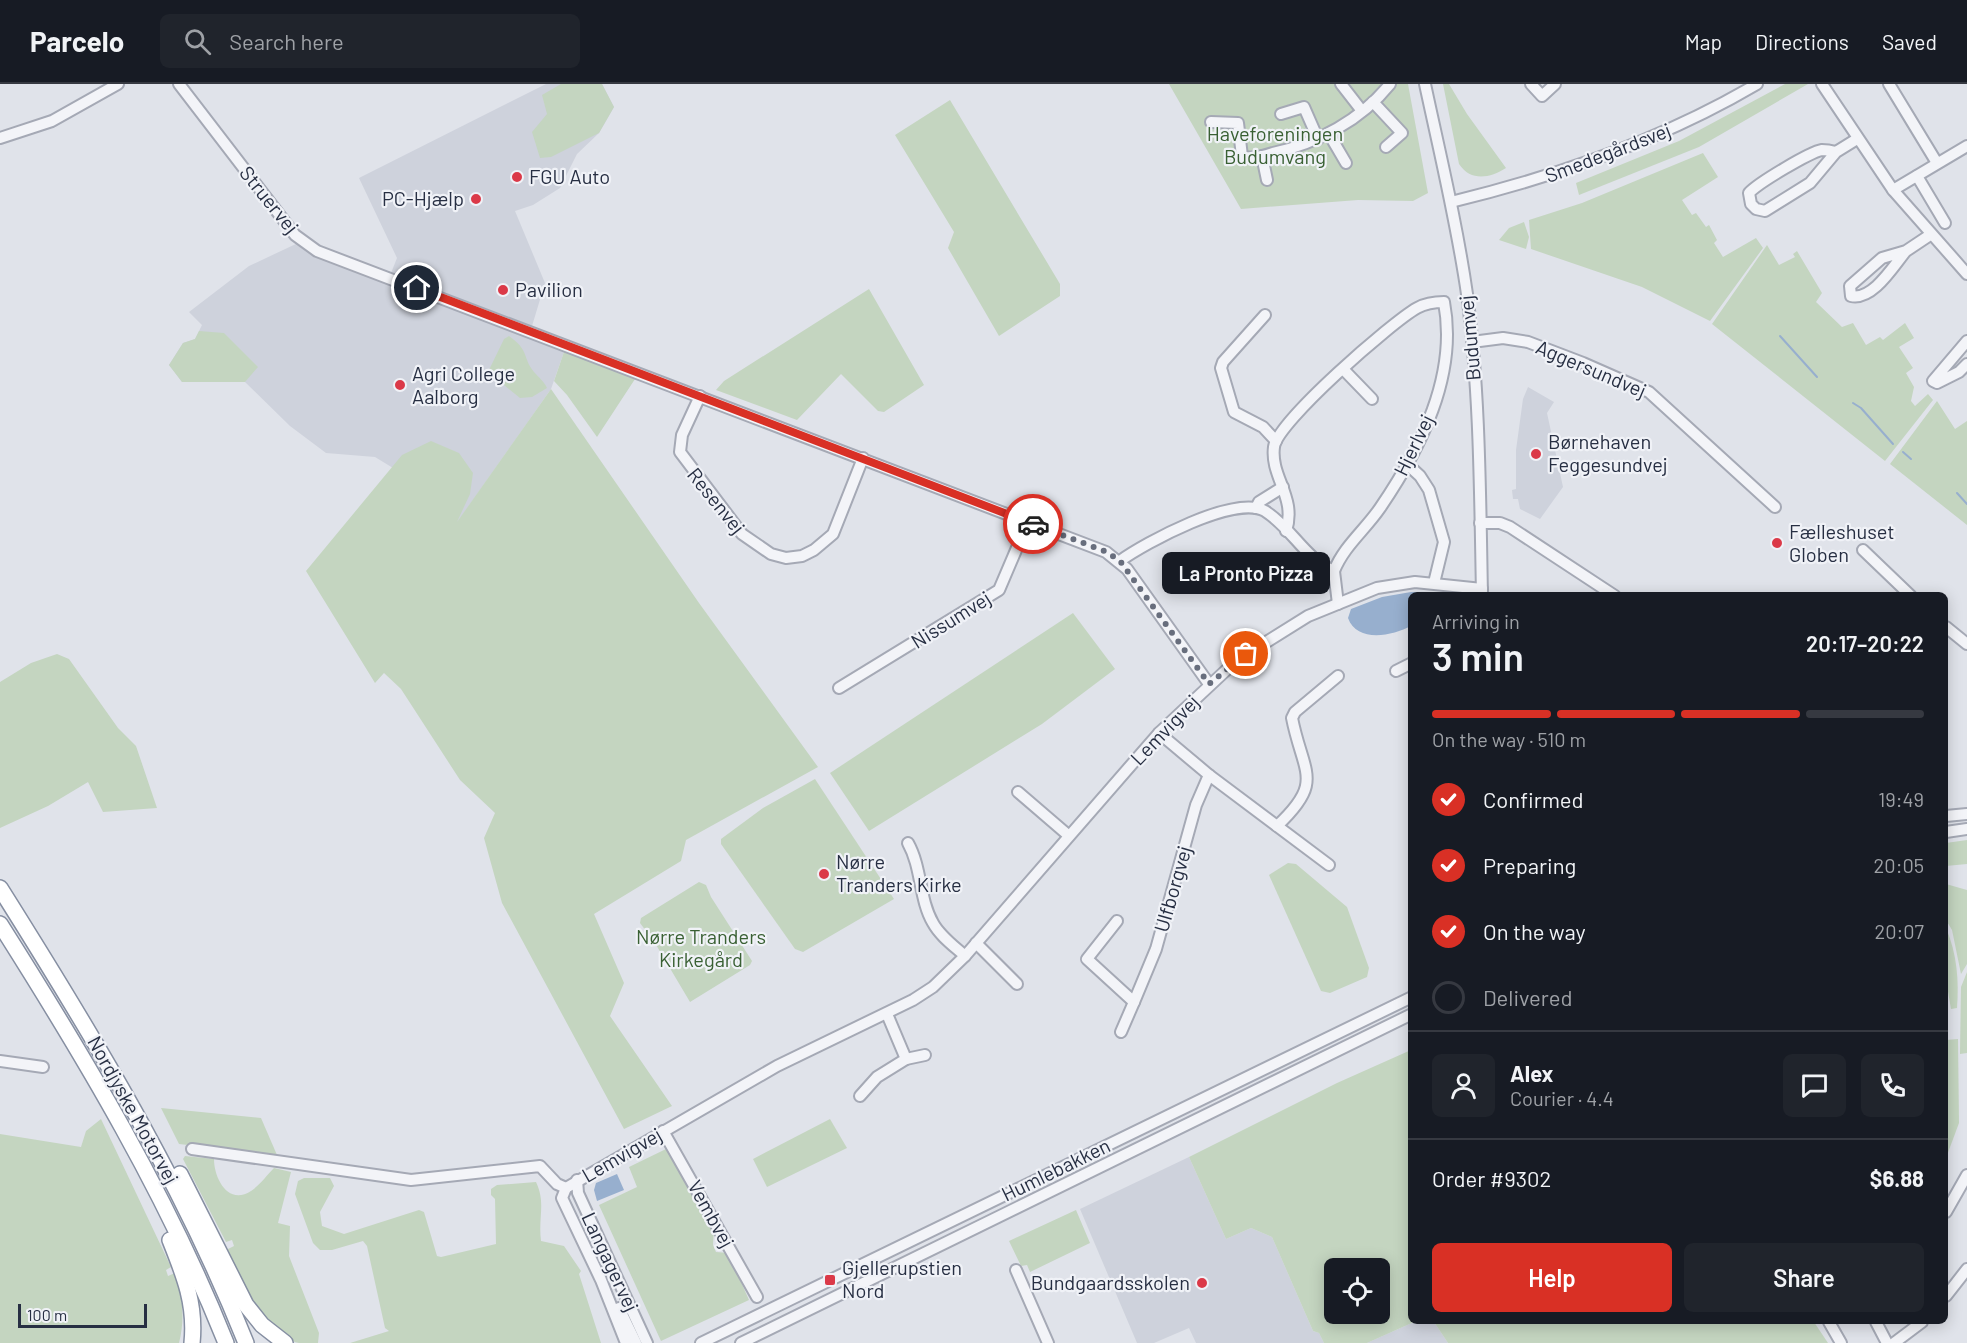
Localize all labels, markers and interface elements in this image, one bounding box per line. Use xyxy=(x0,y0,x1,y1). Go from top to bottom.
search box xyxy=(160,14,580,68)
text: Parcelo xyxy=(30,24,124,58)
icon: search xyxy=(181,25,214,58)
text: Search here xyxy=(229,28,344,54)
text: Map xyxy=(1685,29,1722,54)
text: Directions xyxy=(1755,29,1849,54)
text: Saved xyxy=(1882,29,1937,54)
street label: Smedegårdsvej xyxy=(1541,117,1674,187)
park label: Haveforeningen Budumvang xyxy=(1207,121,1343,168)
street label: Struervej xyxy=(235,161,304,238)
place label: FGU Auto xyxy=(529,164,610,188)
marker: FGU Auto xyxy=(510,170,524,184)
place label: PC-Hjælp xyxy=(382,186,464,210)
marker: PC-Hjælp xyxy=(469,192,483,206)
pin xyxy=(391,262,442,313)
icon: home xyxy=(400,271,433,304)
place label: Pavilion xyxy=(515,277,583,301)
marker: Pavilion xyxy=(496,283,510,297)
street label: Budumvej xyxy=(1453,294,1485,382)
street label: Aggersundvej xyxy=(1533,334,1650,402)
place label: Agri College Aalborg xyxy=(412,361,515,408)
marker: Agri College Aalborg xyxy=(393,378,407,392)
street label: Hjerlvej xyxy=(1388,410,1438,479)
place label: Børnehaven Feggesundvej xyxy=(1548,429,1668,476)
marker: Børnehaven Feggesundvej xyxy=(1529,447,1543,461)
street label: Resenvej xyxy=(683,462,751,538)
courier xyxy=(1003,494,1063,554)
icon: car xyxy=(1017,508,1050,541)
place label: Fælleshuset Globen xyxy=(1789,519,1895,566)
marker: Fælleshuset Globen xyxy=(1770,536,1784,550)
callout: La Pronto Pizza xyxy=(1162,552,1330,594)
text: La Pronto Pizza xyxy=(1178,561,1314,585)
street label: Nissumvej xyxy=(906,585,995,653)
text: Arriving in xyxy=(1432,609,1520,633)
pin xyxy=(1220,628,1271,679)
text: 20:17–20:22 xyxy=(1806,630,1924,656)
text: 3 min xyxy=(1432,632,1524,679)
icon: bag xyxy=(1229,637,1262,670)
street label: Lemvigvej xyxy=(1125,689,1204,769)
text: On the way · 510 m xyxy=(1432,727,1586,751)
icon: check xyxy=(1432,783,1465,816)
text: Confirmed xyxy=(1483,786,1583,812)
text: 19:49 xyxy=(1878,787,1924,811)
street label: Ulfborgvej xyxy=(1148,843,1196,935)
place label: Nørre Tranders Kirke xyxy=(836,849,962,896)
icon: check xyxy=(1432,849,1465,882)
text: Preparing xyxy=(1483,852,1576,878)
text: 20:05 xyxy=(1874,853,1924,877)
marker: Nørre Tranders Kirke xyxy=(817,867,831,881)
icon: check xyxy=(1432,915,1465,948)
text: On the way xyxy=(1483,918,1586,944)
text: 20:07 xyxy=(1874,919,1924,943)
park label: Nørre Tranders Kirkegård xyxy=(636,924,766,971)
text: Delivered xyxy=(1483,984,1572,1010)
street label: Nordjyske Motorvej xyxy=(83,1031,184,1188)
button: person xyxy=(1432,1054,1495,1117)
button: chat xyxy=(1783,1054,1846,1117)
button: phone xyxy=(1861,1054,1924,1117)
text: Alex xyxy=(1510,1060,1553,1086)
text: Courier · 4.4 xyxy=(1510,1086,1614,1110)
street label: Lemvigvej xyxy=(577,1122,666,1187)
street label: Humlebakken xyxy=(997,1132,1114,1206)
text: Order #9302 xyxy=(1432,1165,1551,1191)
text: $6.88 xyxy=(1870,1165,1924,1191)
street label: Vembvej xyxy=(684,1176,740,1251)
street label: Langagervej xyxy=(577,1208,644,1315)
button: Help xyxy=(1432,1243,1672,1312)
button: Share xyxy=(1684,1243,1924,1312)
place label: Gjellerupstien Nord xyxy=(842,1255,962,1302)
map controls xyxy=(1324,1258,1390,1324)
button: locate xyxy=(1324,1258,1390,1324)
place label: Bundgaardsskolen xyxy=(1031,1270,1190,1294)
marker: Gjellerupstien Nord xyxy=(823,1273,837,1287)
marker: Bundgaardsskolen xyxy=(1195,1276,1209,1290)
scale bar xyxy=(18,1301,147,1328)
text: 100 m xyxy=(27,1305,67,1324)

